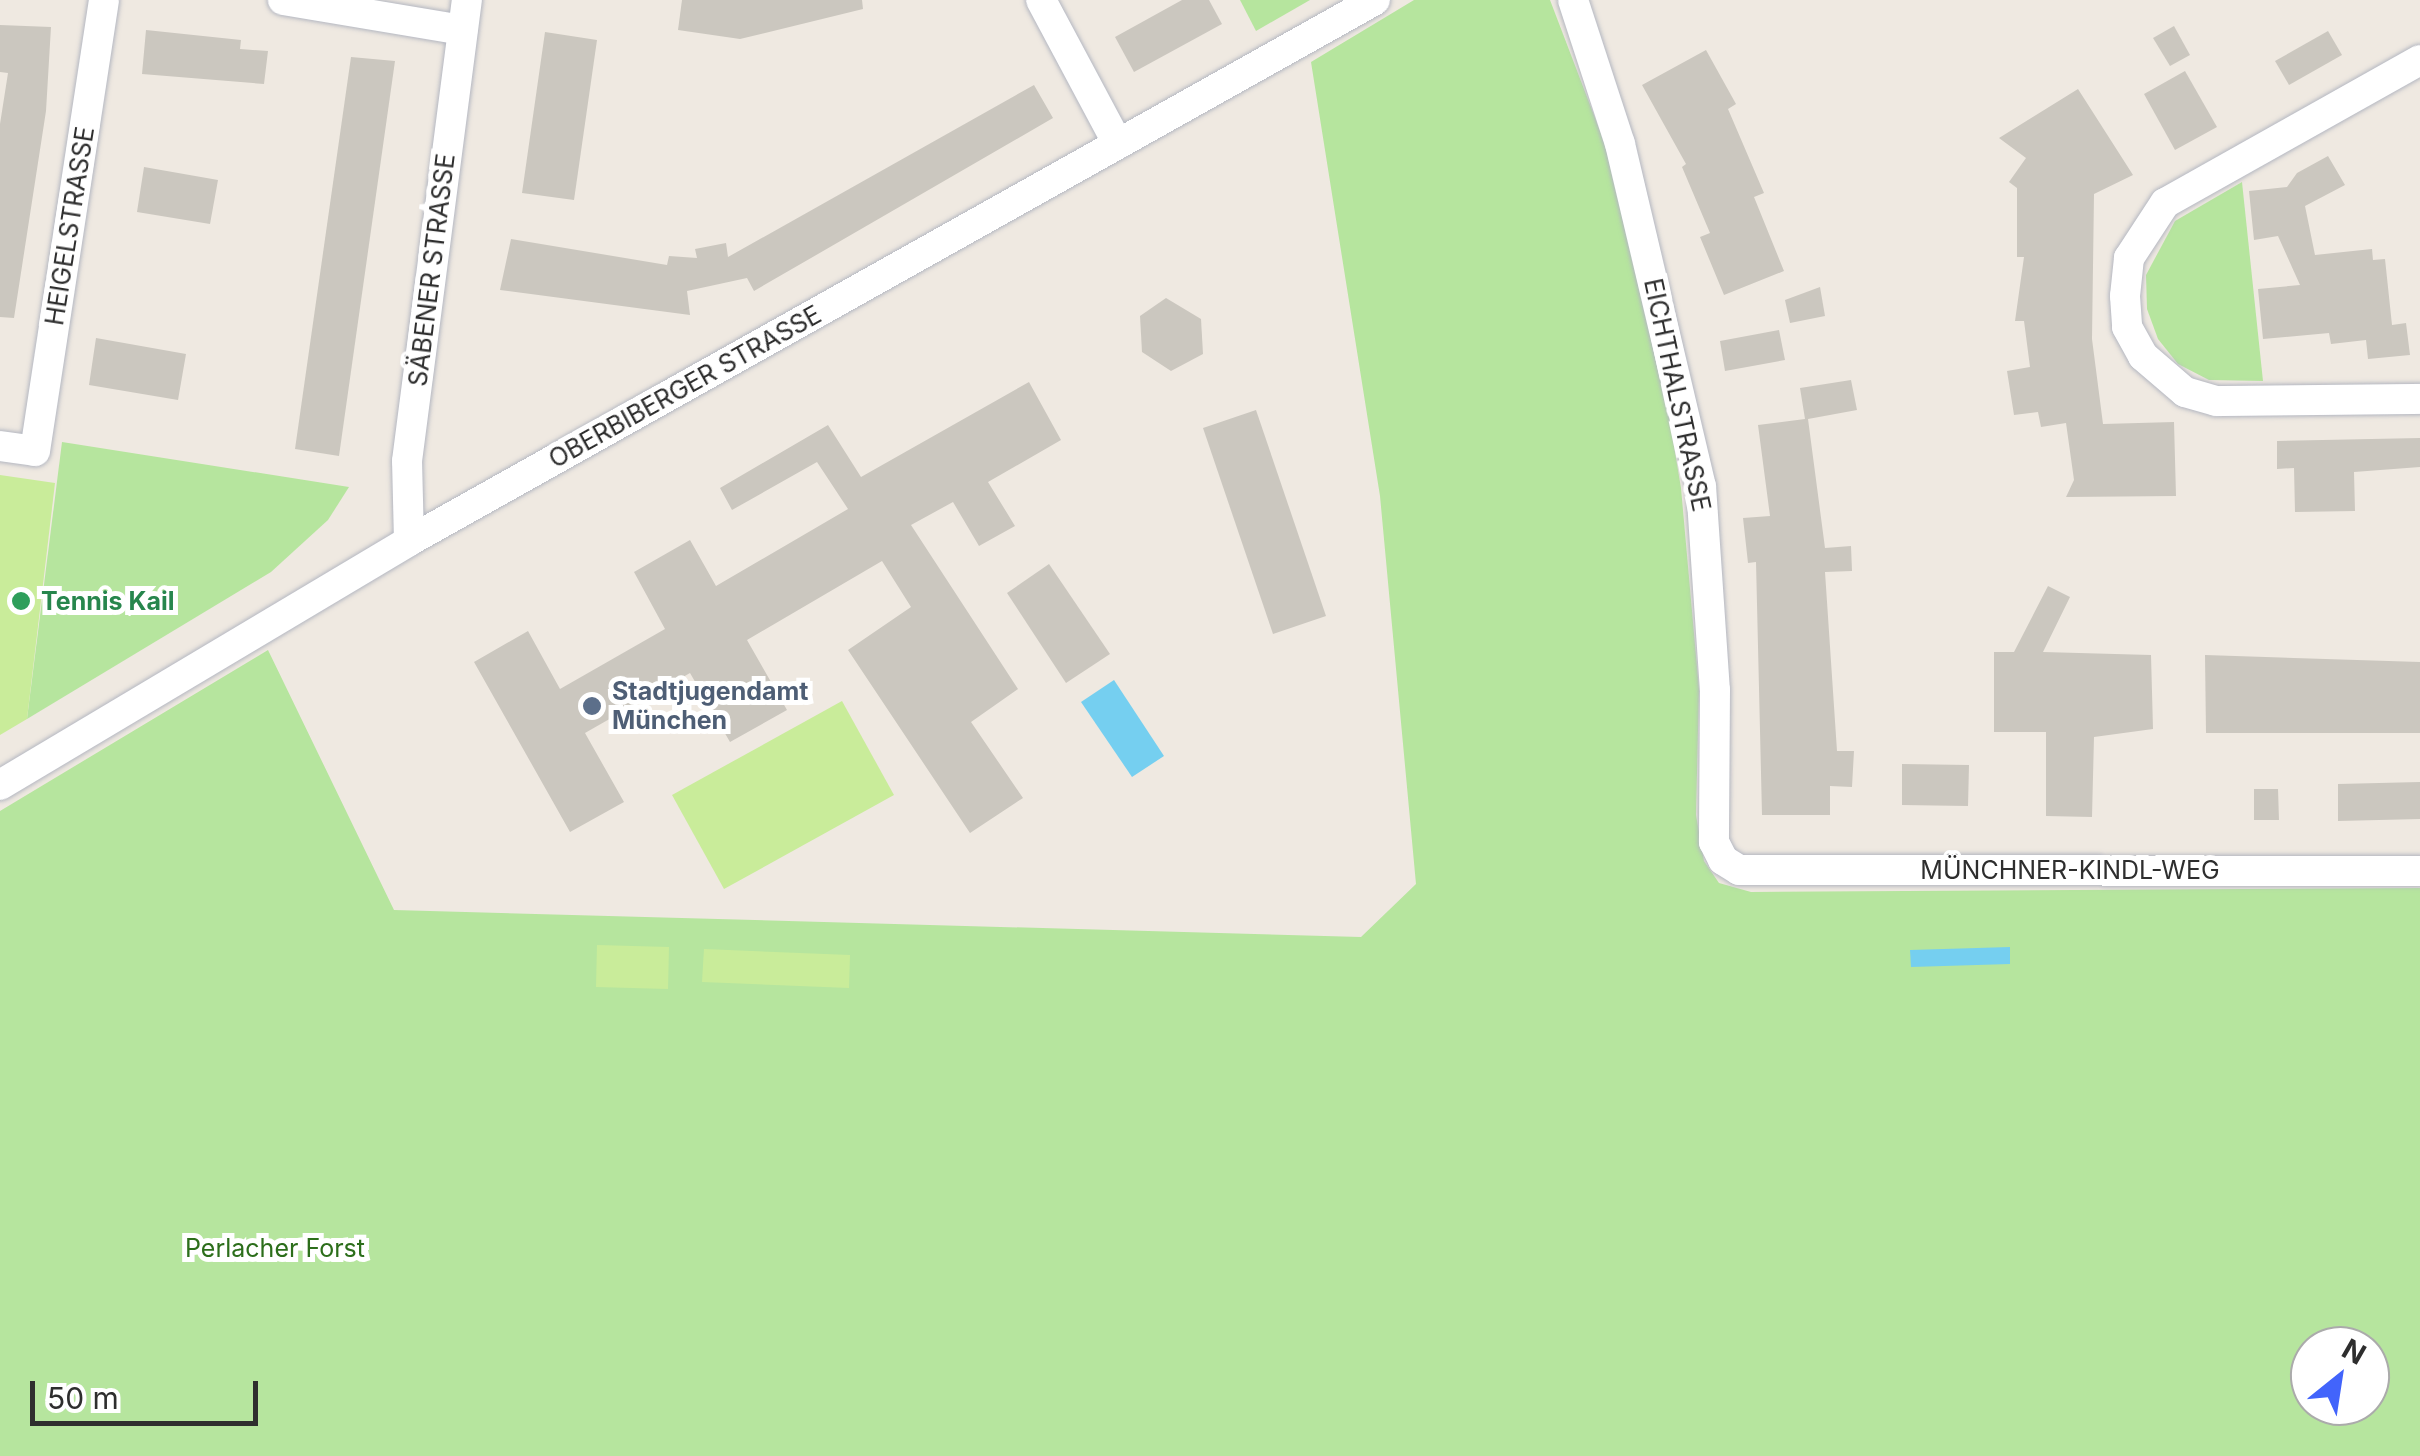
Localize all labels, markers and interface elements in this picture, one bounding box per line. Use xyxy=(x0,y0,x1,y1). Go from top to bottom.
street label: HEIGELSTRASSE xyxy=(39,125,101,327)
street label: SÄBENER STRASSE xyxy=(403,152,461,388)
street label: EICHTHALSTRASSE xyxy=(1638,276,1716,514)
street label: OBERBIBERGER STRASSE xyxy=(544,300,826,474)
place label: Tennis Kail xyxy=(41,586,174,616)
marker: Tennis Kail xyxy=(10,590,32,612)
place label: Stadtjugendamt München xyxy=(612,677,808,736)
marker: Stadtjugendamt München xyxy=(581,695,603,717)
street label: MÜNCHNER-KINDL-WEG xyxy=(1920,855,2220,885)
park label: Perlacher Forst xyxy=(185,1233,365,1263)
north arrow xyxy=(2290,1326,2390,1426)
text: N xyxy=(2336,1332,2372,1372)
scale bar xyxy=(35,1361,262,1423)
text: 50 m xyxy=(47,1380,119,1416)

